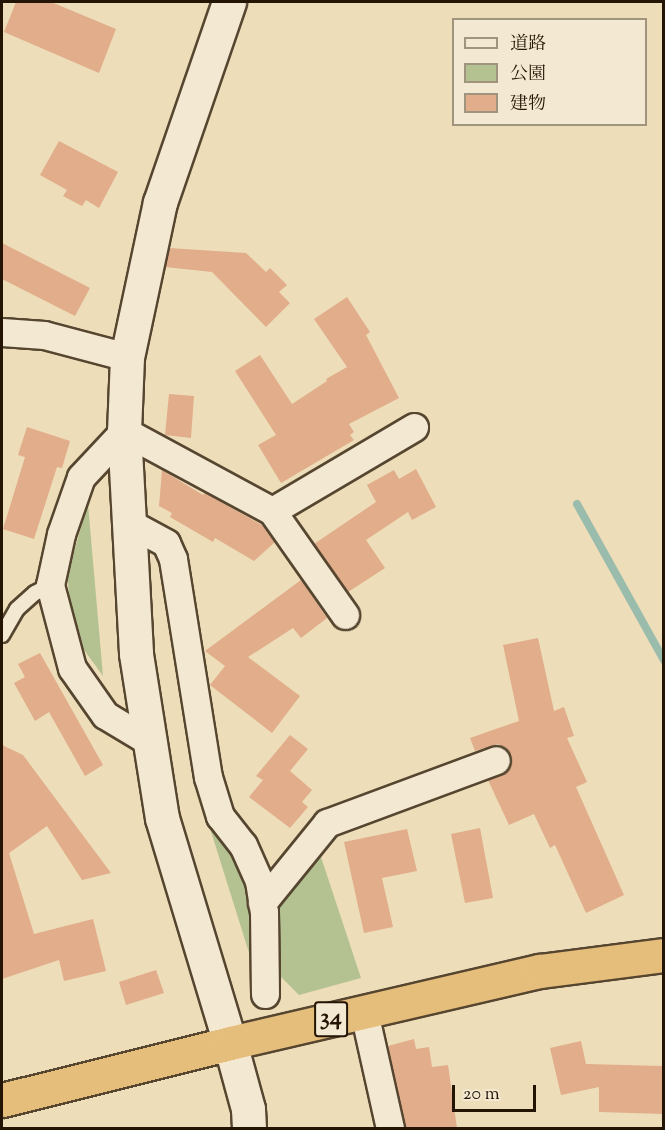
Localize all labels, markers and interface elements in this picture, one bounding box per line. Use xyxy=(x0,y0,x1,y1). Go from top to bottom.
legend xyxy=(452,18,647,126)
text: 道路 xyxy=(510,32,546,58)
text: 公園 xyxy=(510,62,546,88)
text: 建物 xyxy=(510,92,546,118)
road number: 34 xyxy=(313,998,349,1040)
scale bar xyxy=(455,1073,539,1111)
text: 20 m xyxy=(463,1082,500,1108)

